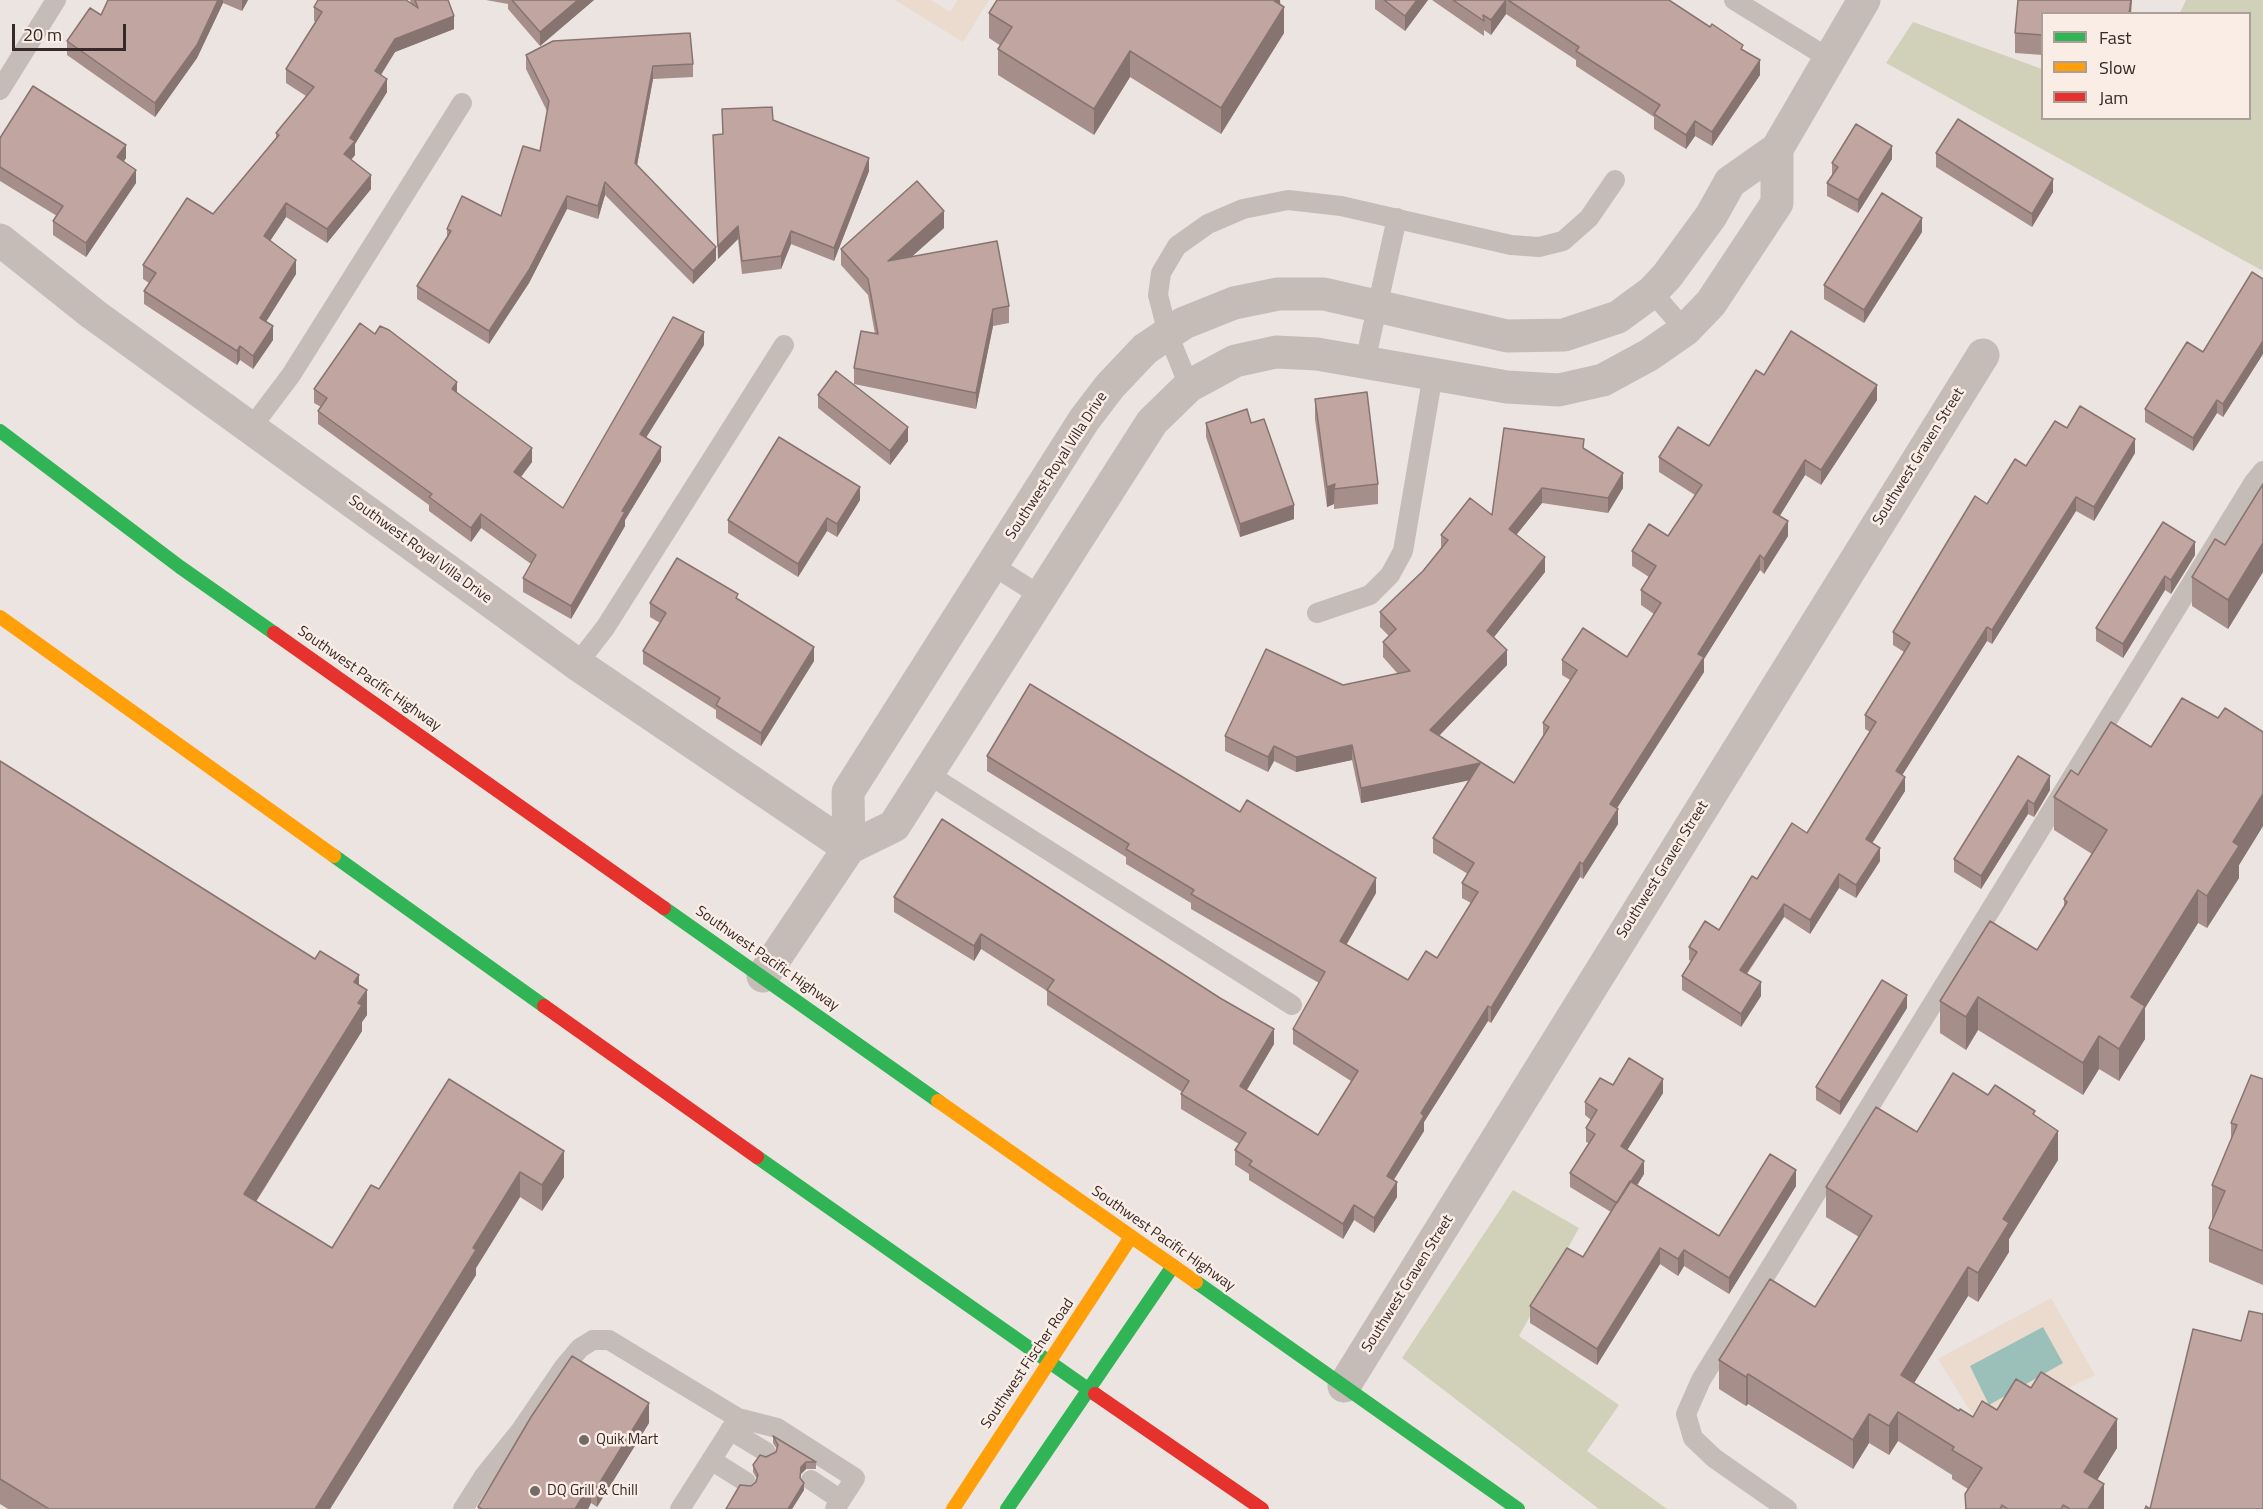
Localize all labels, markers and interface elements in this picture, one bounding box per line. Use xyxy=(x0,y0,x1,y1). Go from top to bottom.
scale bar xyxy=(15,12,129,50)
legend xyxy=(2041,12,2251,120)
text: 20 m xyxy=(23,21,62,48)
text: Fast xyxy=(2099,24,2132,51)
text: Slow xyxy=(2099,54,2136,81)
text: Jam xyxy=(2099,84,2128,111)
street label: Southwest Graven Street xyxy=(1869,385,1969,529)
street label: Southwest Royal Villa Drive xyxy=(1002,389,1112,543)
street label: Southwest Royal Villa Drive xyxy=(345,492,495,608)
street label: Southwest Pacific Highway xyxy=(294,623,444,735)
street label: Southwest Graven Street xyxy=(1613,798,1713,942)
street label: Southwest Pacific Highway xyxy=(692,903,842,1015)
street label: Southwest Pacific Highway xyxy=(1088,1183,1238,1295)
street label: Southwest Graven Street xyxy=(1358,1212,1458,1356)
street label: Southwest Fischer Road xyxy=(978,1296,1078,1432)
place label: Quik Mart xyxy=(596,1431,658,1449)
marker: Quik Mart xyxy=(577,1433,591,1447)
place label: DQ Grill & Chill xyxy=(547,1482,638,1500)
marker: DQ Grill & Chill xyxy=(528,1484,542,1498)

